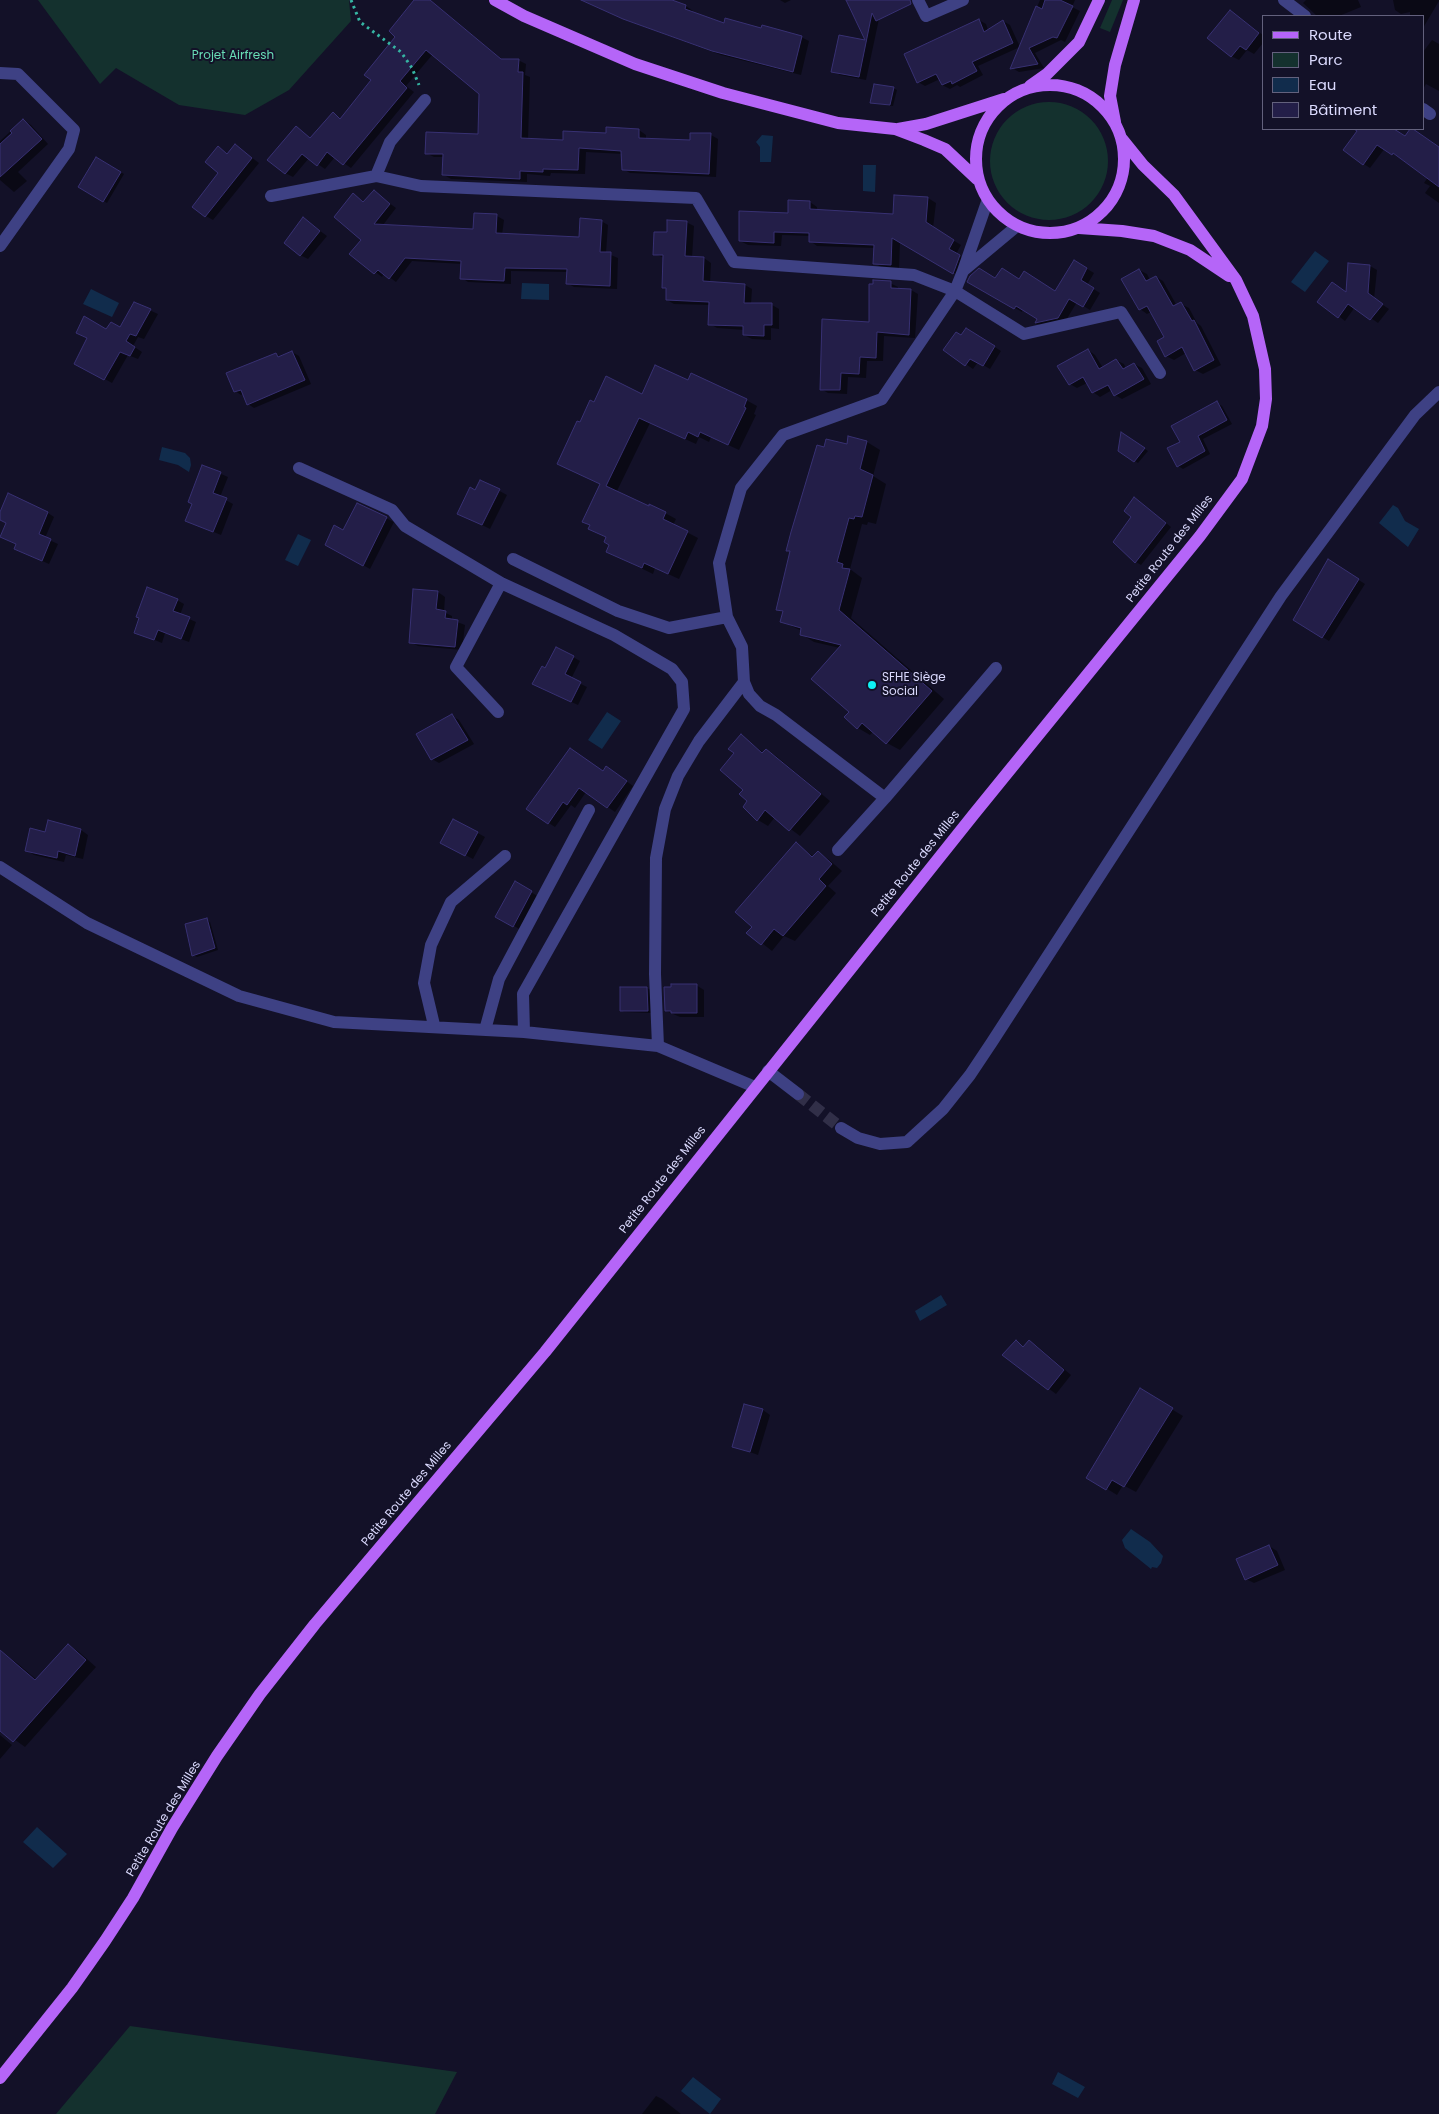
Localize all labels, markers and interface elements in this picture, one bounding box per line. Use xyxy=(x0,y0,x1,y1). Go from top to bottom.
legend xyxy=(1262,15,1424,130)
text: Route xyxy=(1309,24,1352,45)
park label: Projet Airfresh xyxy=(192,49,274,63)
text: Parc xyxy=(1309,49,1343,70)
text: Eau xyxy=(1309,74,1336,95)
text: Bâtiment xyxy=(1309,99,1377,120)
street label: Petite Route des Milles xyxy=(1124,492,1216,606)
place label: SFHE Siège Social xyxy=(882,671,946,699)
marker: SFHE Siège Social xyxy=(866,679,878,691)
street label: Petite Route des Milles xyxy=(869,808,963,920)
street label: Petite Route des Milles xyxy=(617,1123,709,1237)
street label: Petite Route des Milles xyxy=(359,1439,455,1549)
street label: Petite Route des Milles xyxy=(124,1759,204,1879)

